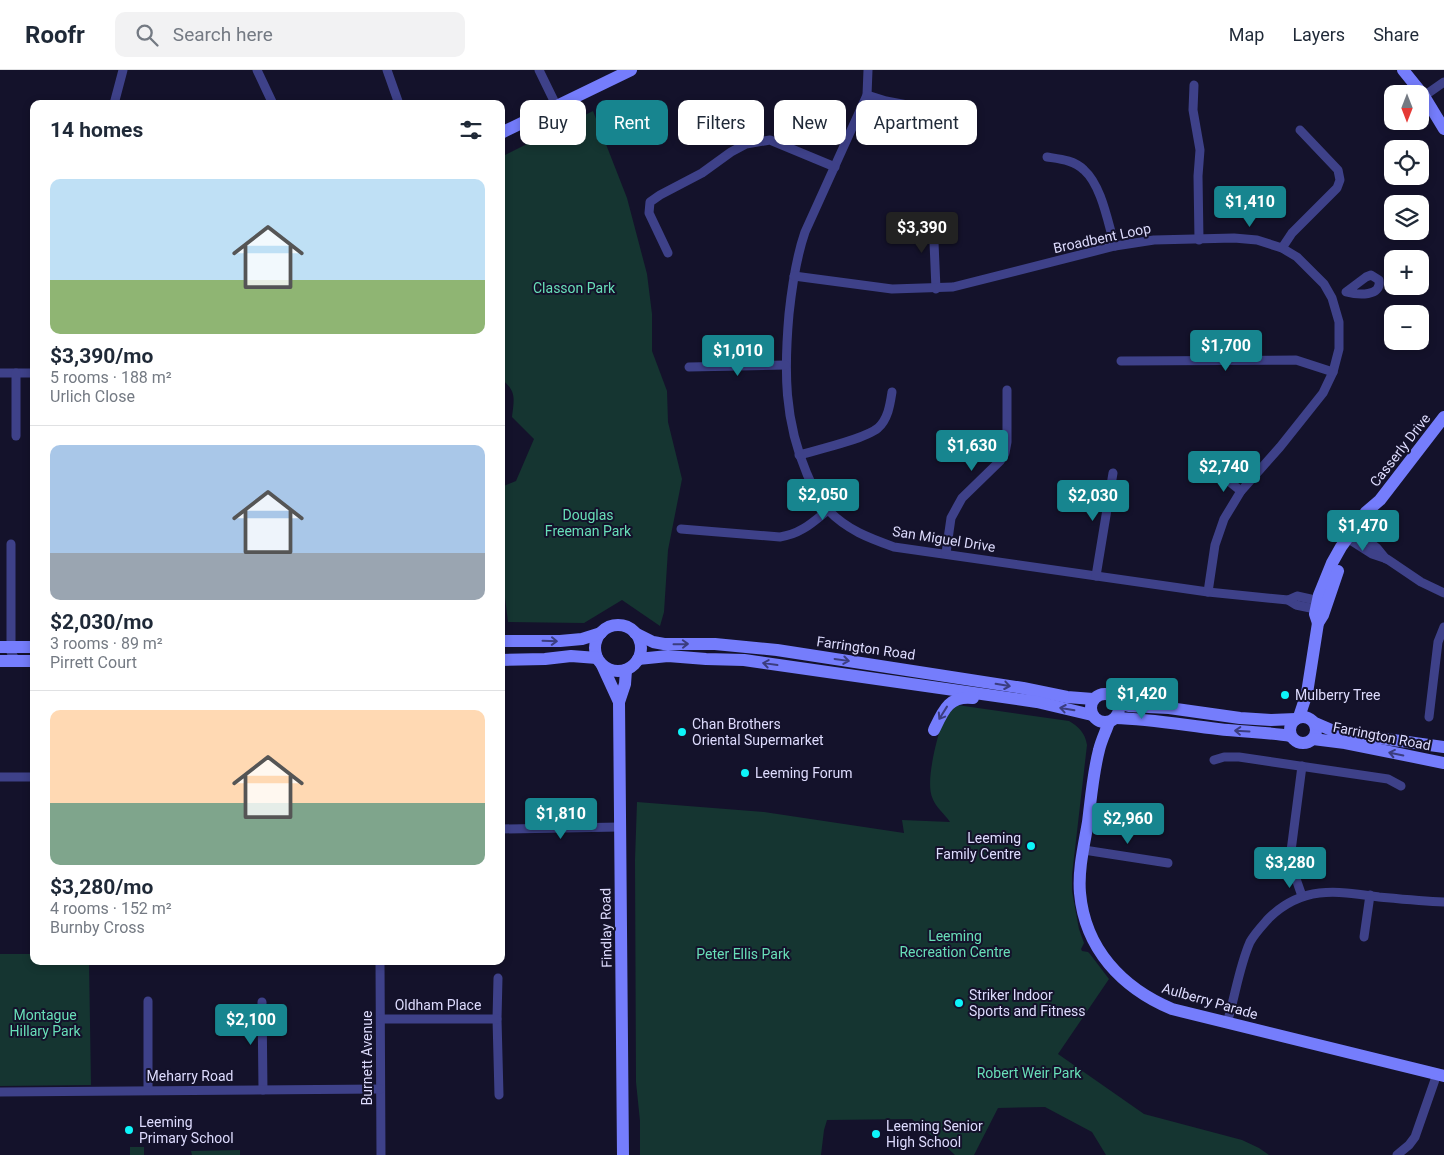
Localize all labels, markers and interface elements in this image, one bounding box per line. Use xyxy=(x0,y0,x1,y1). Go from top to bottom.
search box xyxy=(115,12,465,57)
text: Roofr xyxy=(25,21,85,49)
icon: search xyxy=(133,21,161,49)
text: Search here xyxy=(173,23,273,46)
text: Map xyxy=(1229,24,1264,45)
text: Layers xyxy=(1292,24,1345,45)
text: Share xyxy=(1373,24,1419,45)
north arrow xyxy=(1384,85,1429,130)
map controls xyxy=(1384,85,1429,350)
chip: Buy xyxy=(520,100,586,145)
chip: Rent xyxy=(596,100,668,145)
chip: Filters xyxy=(678,100,764,145)
chip: New xyxy=(774,100,846,145)
chip: Apartment xyxy=(856,100,977,145)
icon: filters xyxy=(457,116,485,144)
text: 14 homes xyxy=(50,118,143,142)
button: locate xyxy=(1384,140,1429,185)
pin: $1,410 xyxy=(1209,186,1291,228)
text: $1,410 xyxy=(1225,192,1275,211)
button: layers xyxy=(1384,195,1429,240)
icon: home xyxy=(223,212,313,302)
pin: $3,390 xyxy=(881,212,963,254)
text: $3,390 xyxy=(897,218,947,237)
street label: Broadbent Loop xyxy=(1052,220,1152,256)
button: + xyxy=(1384,250,1429,295)
park label: Classon Park xyxy=(533,280,616,296)
button: − xyxy=(1384,305,1429,350)
pin: $1,700 xyxy=(1185,330,1267,372)
pin: $1,010 xyxy=(697,334,779,377)
text: $1,700 xyxy=(1201,336,1251,355)
text: $1,010 xyxy=(713,341,763,360)
text: $3,390/mo xyxy=(50,344,153,368)
text: 5 rooms · 188 m² xyxy=(50,368,172,387)
text: Urlich Close xyxy=(50,387,135,406)
street label: Casserly Drive xyxy=(1367,410,1433,490)
pin: $1,630 xyxy=(931,430,1013,472)
text: $1,630 xyxy=(947,436,997,455)
pin: $2,740 xyxy=(1183,450,1265,493)
text: $2,740 xyxy=(1199,457,1249,476)
icon: home xyxy=(223,477,313,567)
pin: $2,050 xyxy=(782,478,864,521)
pin: $2,030 xyxy=(1052,480,1134,522)
text: $2,050 xyxy=(798,485,848,504)
text: $2,030 xyxy=(1068,486,1118,505)
park label: Douglas Freeman Park xyxy=(545,507,632,539)
pin: $1,470 xyxy=(1322,510,1404,552)
text: $1,470 xyxy=(1338,516,1388,535)
street label: San Miguel Drive xyxy=(891,523,997,555)
text: $2,030/mo xyxy=(50,610,153,634)
street label: Farrington Road xyxy=(816,633,916,663)
text: 3 rooms · 89 m² xyxy=(50,634,163,653)
one-way arrow xyxy=(542,636,558,646)
one-way arrow xyxy=(672,639,689,649)
text: Pirrett Court xyxy=(50,653,137,672)
one-way arrow xyxy=(834,655,850,665)
one-way arrow xyxy=(762,658,778,668)
pin: $1,420 xyxy=(1101,678,1183,720)
one-way arrow xyxy=(995,680,1011,690)
text: $1,420 xyxy=(1117,684,1167,703)
place label: Mulberry Tree xyxy=(1295,687,1380,703)
marker: Mulberry Tree xyxy=(1279,689,1291,701)
one-way arrow xyxy=(1060,704,1076,714)
one-way arrow xyxy=(938,706,948,720)
place label: Chan Brothers Oriental Supermarket xyxy=(692,716,824,748)
street label: Farrington Road xyxy=(1332,719,1432,753)
marker: Chan Brothers Oriental Supermarket xyxy=(676,726,688,738)
one-way arrow xyxy=(1235,726,1251,735)
icon: home xyxy=(223,742,313,832)
one-way arrow xyxy=(1389,749,1405,758)
place label: Leeming Forum xyxy=(755,765,852,781)
marker: Leeming Forum xyxy=(739,767,751,779)
pin: $1,810 xyxy=(520,798,602,840)
pin: $2,960 xyxy=(1087,802,1169,845)
text: $1,810 xyxy=(536,804,586,823)
text: $2,960 xyxy=(1103,809,1153,828)
place label: Leeming Family Centre xyxy=(936,830,1021,862)
marker: Leeming Family Centre xyxy=(1025,840,1037,852)
pin: $3,280 xyxy=(1249,846,1331,889)
text: $3,280 xyxy=(1265,853,1315,872)
text: $3,280/mo xyxy=(50,875,153,899)
street label: Findlay Road xyxy=(597,888,615,968)
text: 4 rooms · 152 m² xyxy=(50,899,172,918)
text: Burnby Cross xyxy=(50,918,145,937)
park label: Leeming Recreation Centre xyxy=(899,928,1011,960)
park label: Peter Ellis Park xyxy=(696,946,791,962)
street label: Aulberry Parade xyxy=(1160,980,1260,1022)
place label: Striker Indoor Sports and Fitness xyxy=(969,987,1086,1019)
street label: Oldham Place xyxy=(395,997,481,1013)
marker: Striker Indoor Sports and Fitness xyxy=(953,997,965,1009)
pin: $2,100 xyxy=(210,1004,292,1046)
park label: Montague Hillary Park xyxy=(10,1007,81,1039)
text: $2,100 xyxy=(226,1010,276,1029)
street label: Burnett Avenue xyxy=(359,1011,375,1105)
park label: Robert Weir Park xyxy=(977,1065,1082,1081)
street label: Meharry Road xyxy=(147,1068,233,1084)
place label: Leeming Primary School xyxy=(139,1114,234,1146)
place label: Leeming Senior High School xyxy=(886,1118,983,1150)
marker: Leeming Primary School xyxy=(123,1124,135,1136)
marker: Leeming Senior High School xyxy=(870,1128,882,1140)

